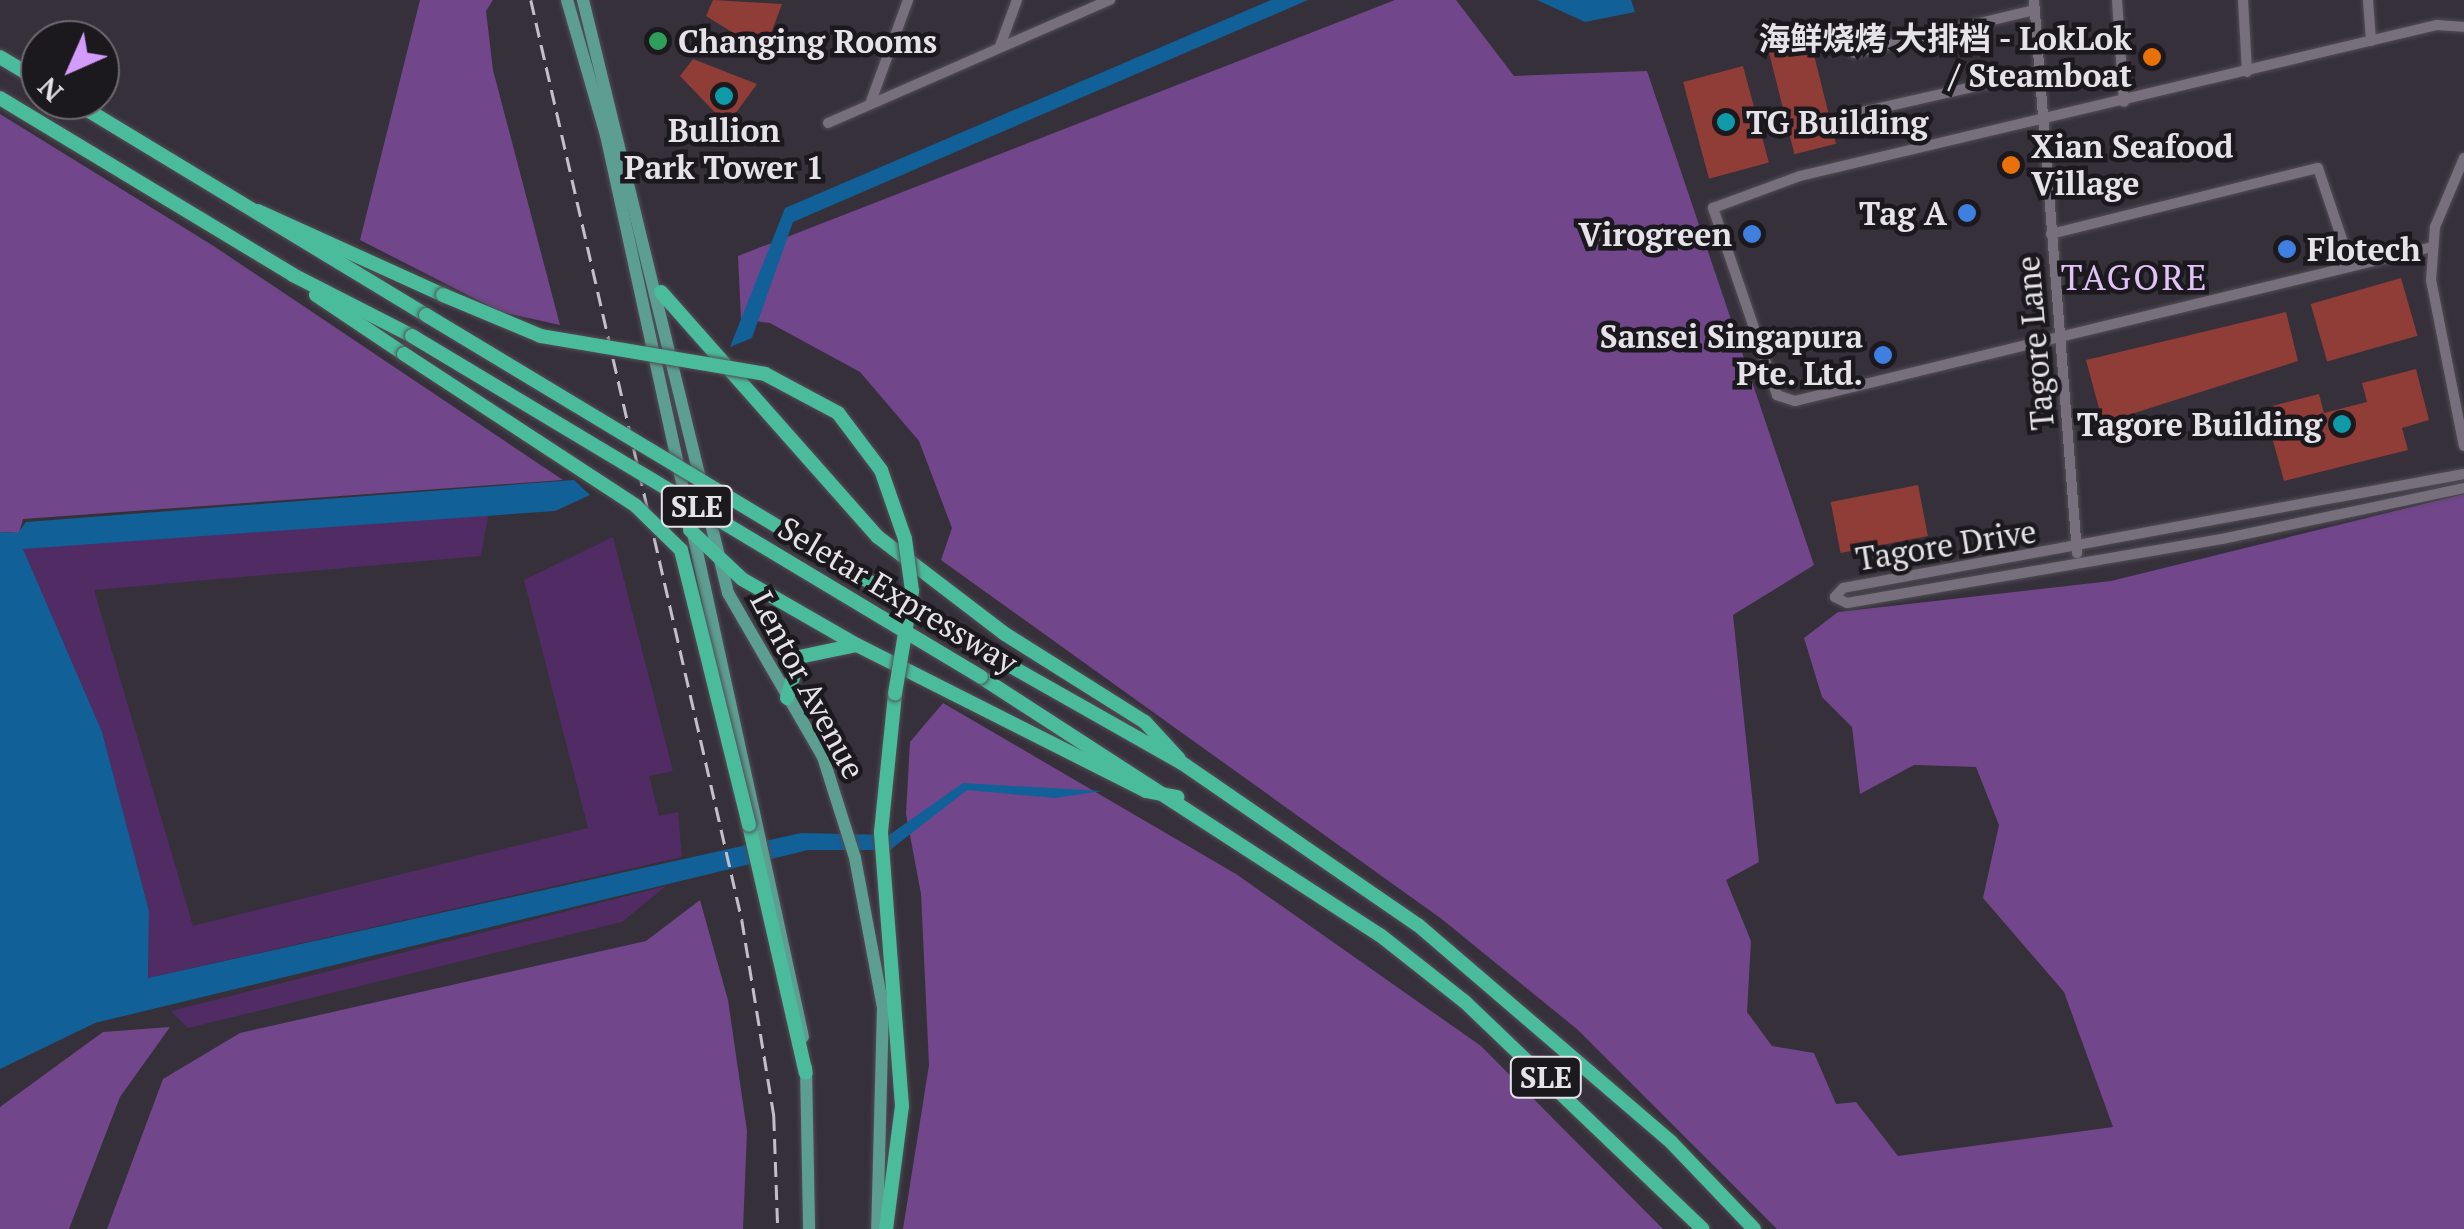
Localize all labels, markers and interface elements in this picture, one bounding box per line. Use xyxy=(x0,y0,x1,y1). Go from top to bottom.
north arrow xyxy=(20,20,120,120)
place label: 海鲜烧烤 大排档 - LokLok / Steamboat xyxy=(1756,20,2132,95)
place label: Changing Rooms xyxy=(678,22,937,60)
marker: Changing Rooms xyxy=(647,30,669,52)
marker: 海鲜烧烤 大排档 - LokLok / Steamboat xyxy=(2141,46,2163,68)
text: N xyxy=(29,70,70,111)
marker: Bullion Park Tower 1 xyxy=(713,85,735,107)
place label: TG Building xyxy=(1746,103,1928,141)
marker: TG Building xyxy=(1715,111,1737,133)
place label: Bullion Park Tower 1 xyxy=(624,112,824,187)
place label: Xian Seafood Village xyxy=(2031,128,2233,203)
marker: Xian Seafood Village xyxy=(2000,154,2022,176)
place label: Tag A xyxy=(1859,194,1947,232)
marker: Tag A xyxy=(1956,202,1978,224)
place label: Virogreen xyxy=(1578,215,1732,253)
marker: Virogreen xyxy=(1741,223,1763,245)
place label: Flotech xyxy=(2307,230,2421,268)
marker: Flotech xyxy=(2276,238,2298,260)
street label: Tagore Lane xyxy=(2008,254,2062,432)
district label: TAGORE xyxy=(2061,256,2209,298)
place label: Sansei Singapura Pte. Ltd. xyxy=(1600,318,1863,393)
marker: Sansei Singapura Pte. Ltd. xyxy=(1872,344,1894,366)
place label: Tagore Building xyxy=(2077,405,2322,443)
marker: Tagore Building xyxy=(2331,413,2353,435)
road number: SLE xyxy=(660,481,734,531)
street label: Seletar Expressway xyxy=(771,508,1025,682)
street label: Tagore Drive xyxy=(1853,512,2039,578)
street label: Lentor Avenue xyxy=(742,585,874,785)
road number: SLE xyxy=(1508,1052,1584,1102)

